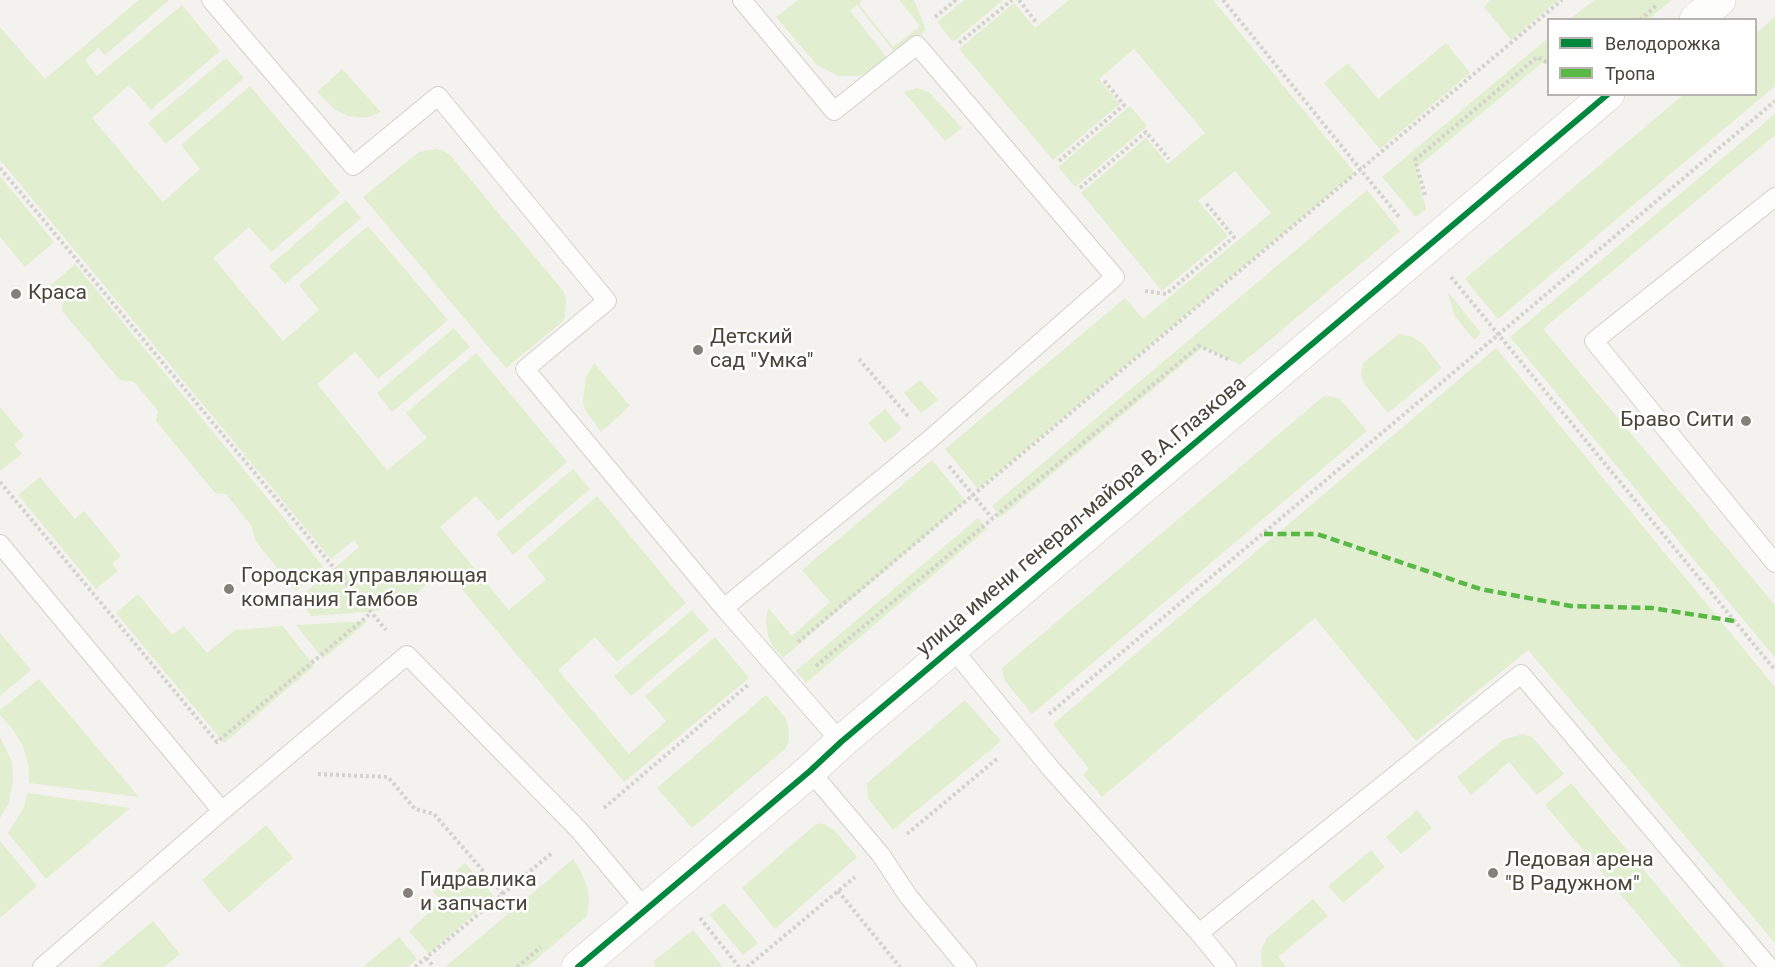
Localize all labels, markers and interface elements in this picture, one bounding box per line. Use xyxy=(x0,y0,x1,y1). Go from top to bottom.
legend xyxy=(1547,18,1757,96)
text: Велодорожка xyxy=(1605,33,1720,54)
text: Тропа xyxy=(1605,63,1655,84)
place label: Краса xyxy=(28,281,87,307)
marker: Краса xyxy=(9,287,23,301)
place label: Детский сад "Умка" xyxy=(710,325,814,375)
marker: Детский сад "Умка" xyxy=(691,343,705,357)
street label: улица имени генерал-майора В.А.Глазкова xyxy=(912,372,1252,662)
place label: Браво Сити xyxy=(1620,408,1734,434)
marker: Браво Сити xyxy=(1739,414,1753,428)
place label: Городская управляющая компания Тамбов xyxy=(241,564,487,614)
marker: Городская управляющая компания Тамбов xyxy=(222,582,236,596)
place label: Ледовая арена "В Радужном" xyxy=(1505,848,1654,898)
marker: Ледовая арена "В Радужном" xyxy=(1486,866,1500,880)
place label: Гидравлика и запчасти xyxy=(420,868,537,918)
marker: Гидравлика и запчасти xyxy=(401,886,415,900)

